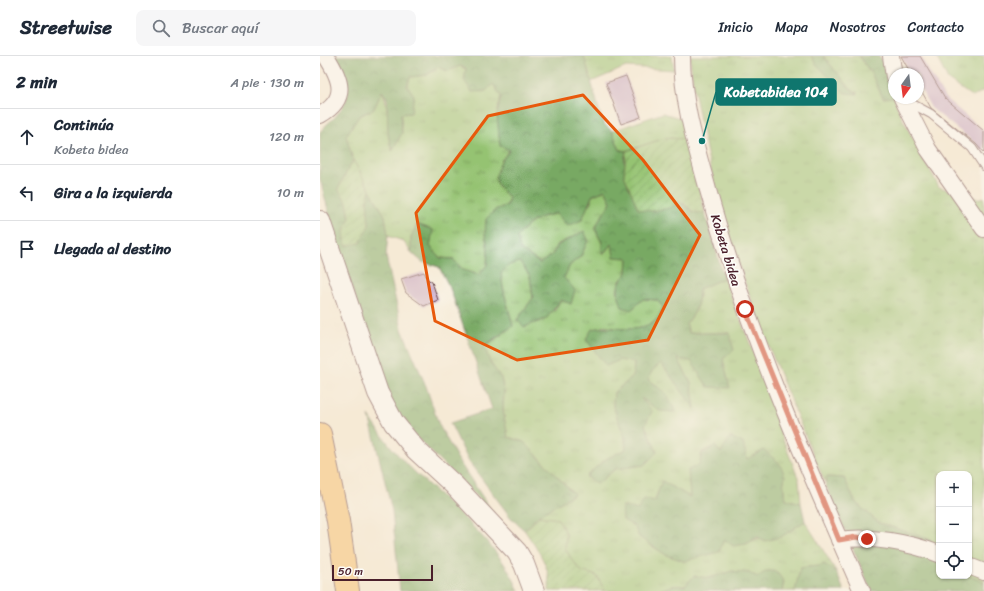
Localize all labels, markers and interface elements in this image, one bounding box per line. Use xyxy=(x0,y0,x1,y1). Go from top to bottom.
search box xyxy=(136,10,416,46)
text: Streetwise xyxy=(20,11,112,44)
text: Buscar aquí xyxy=(182,15,259,41)
text: Inicio xyxy=(718,15,753,40)
text: Mapa xyxy=(775,15,808,40)
text: Nosotros xyxy=(830,15,885,40)
text: Contacto xyxy=(907,15,964,40)
icon: search xyxy=(150,17,172,39)
text: 2 min xyxy=(16,67,57,97)
north arrow xyxy=(888,68,924,104)
text: A pie · 130 m xyxy=(230,71,304,94)
callout: Kobetabidea 104 xyxy=(716,79,836,105)
text: Kobetabidea 104 xyxy=(723,80,828,105)
text: Continúa xyxy=(54,112,113,138)
text: 120 m xyxy=(269,125,304,148)
icon: ahead xyxy=(16,126,38,148)
text: Kobeta bidea xyxy=(54,138,129,161)
text: Gira a la izquierda xyxy=(54,180,172,206)
text: 10 m xyxy=(277,181,304,204)
icon: left xyxy=(16,182,38,204)
street label: Kobeta bidea xyxy=(704,211,748,289)
text: Llegada al destino xyxy=(54,236,171,262)
icon: arrive xyxy=(16,238,38,260)
route start xyxy=(736,300,754,318)
map controls xyxy=(936,471,972,579)
button: + xyxy=(936,471,972,507)
button: − xyxy=(936,507,972,543)
route end xyxy=(858,530,876,548)
button: locate xyxy=(936,543,972,579)
text: 50 m xyxy=(338,562,363,581)
scale bar xyxy=(332,563,433,582)

